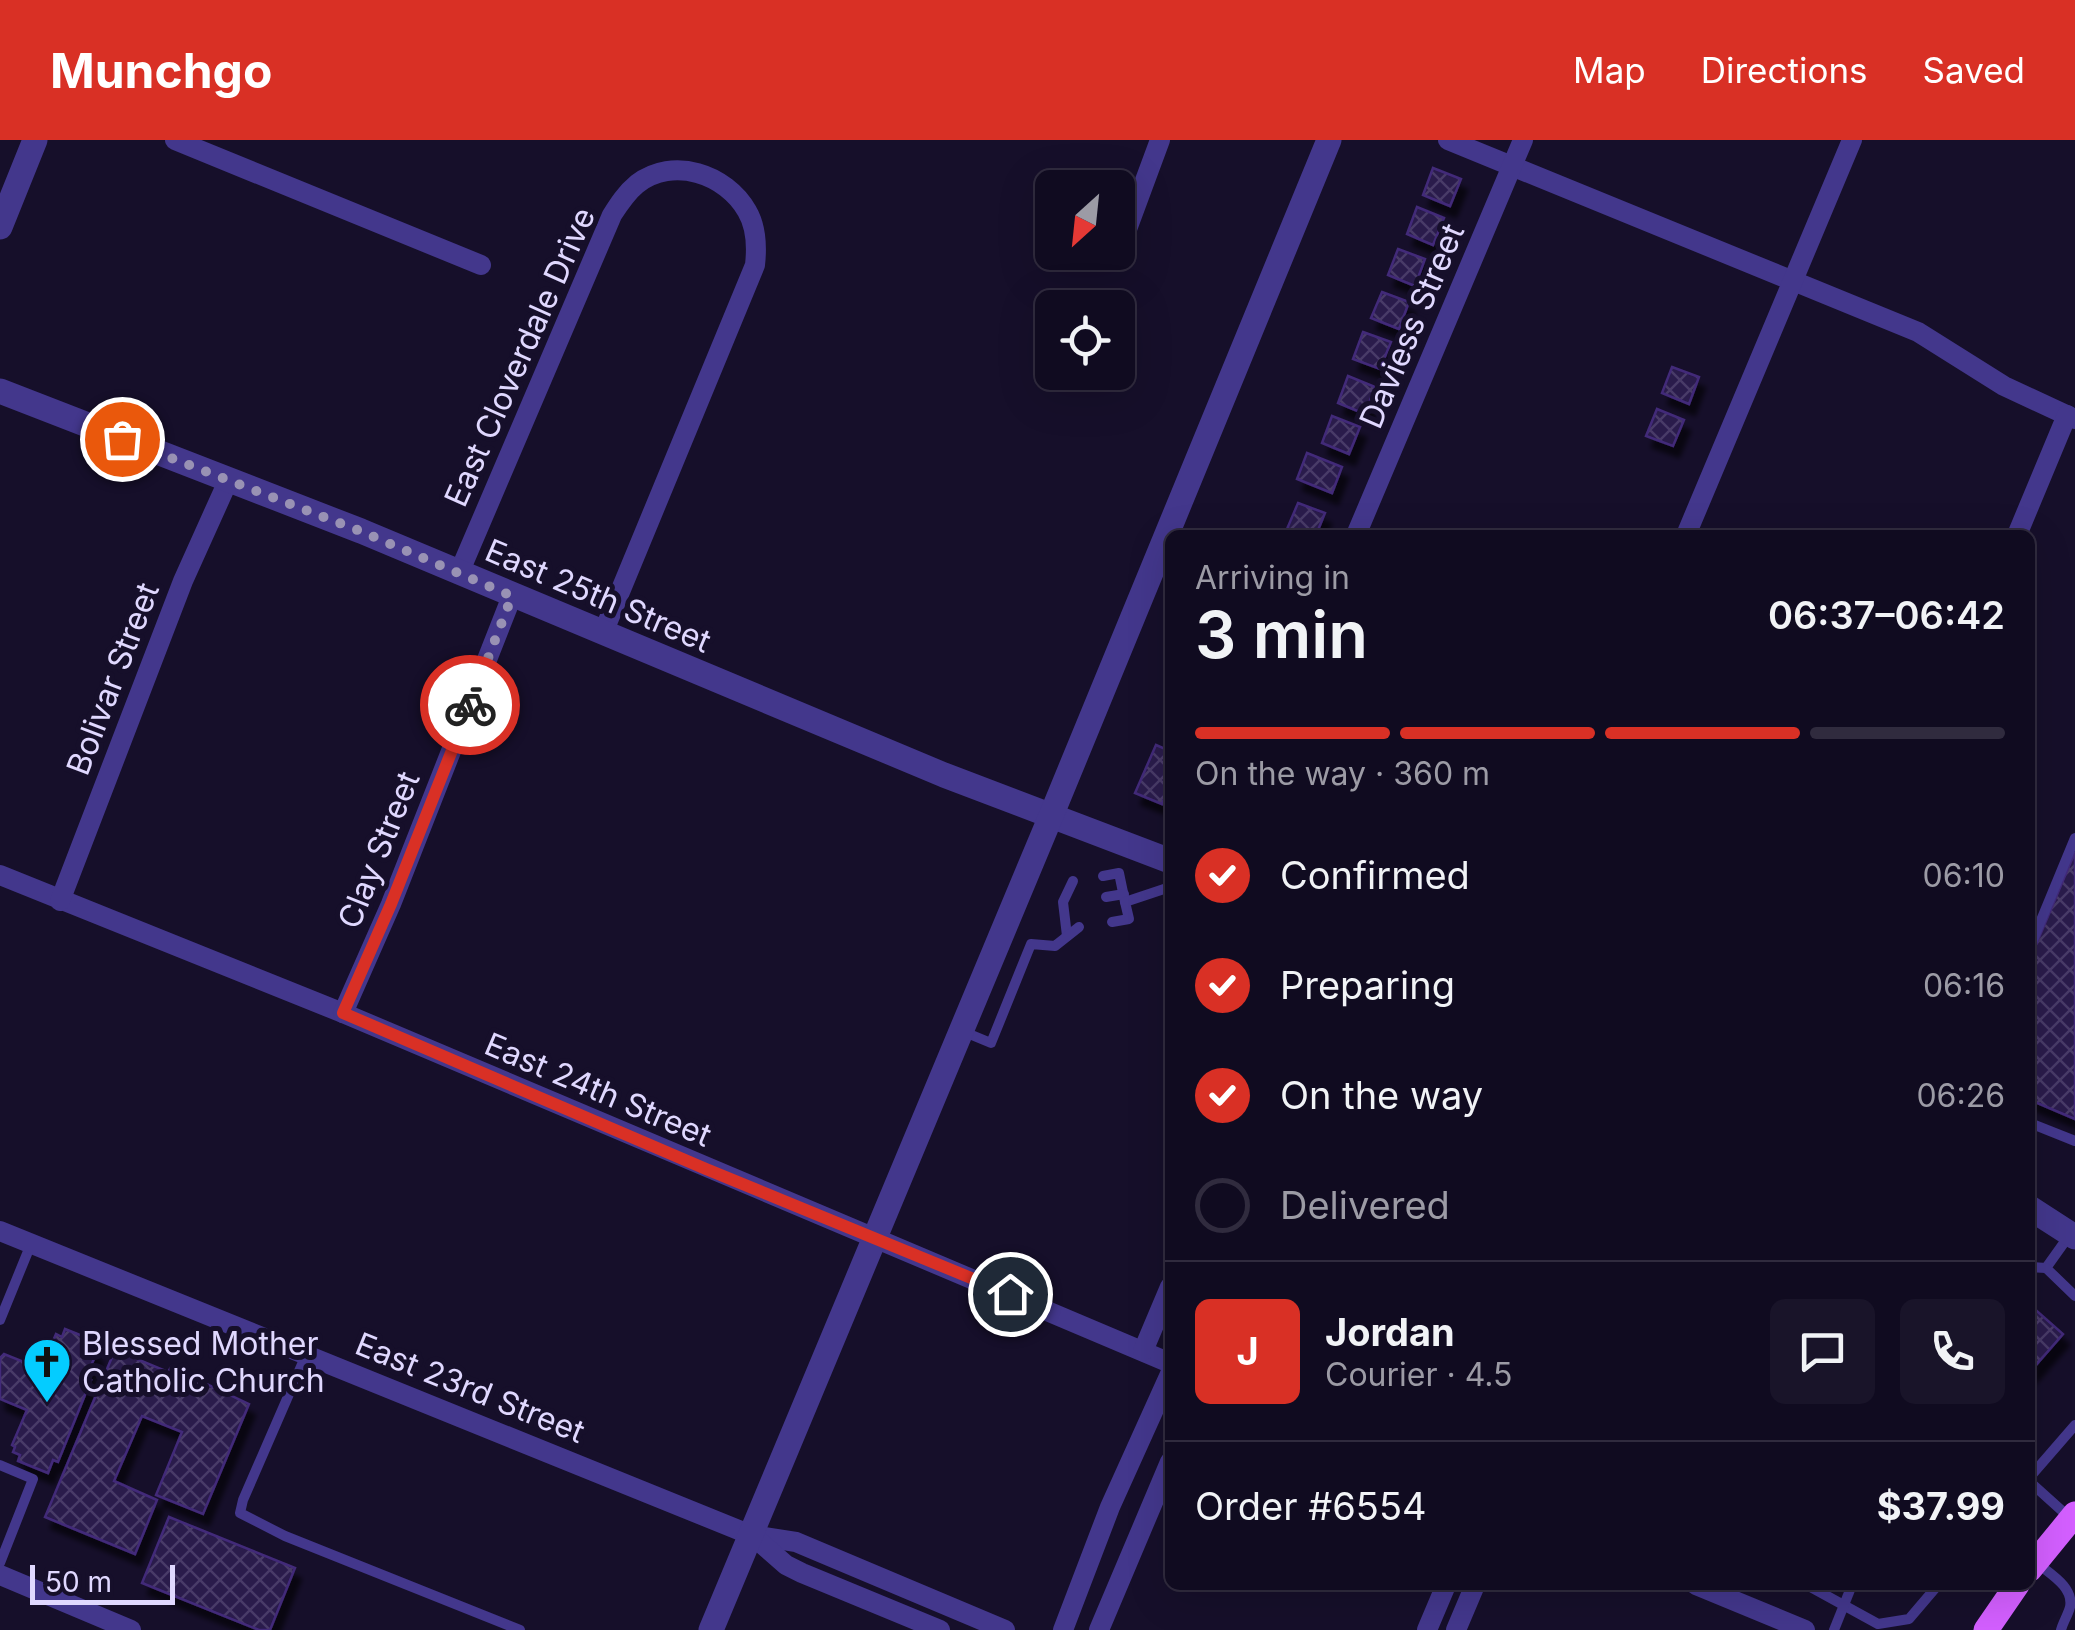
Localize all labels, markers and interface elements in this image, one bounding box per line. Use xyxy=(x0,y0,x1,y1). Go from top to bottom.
text: Munchgo xyxy=(50,41,272,100)
text: Map xyxy=(1573,49,1646,91)
text: Directions xyxy=(1701,49,1868,91)
text: Saved xyxy=(1923,49,2025,91)
north arrow xyxy=(1035,170,1135,270)
map controls xyxy=(1035,170,1135,390)
street label: East Cloverdale Drive xyxy=(436,201,603,512)
street label: Daviess Street xyxy=(1351,218,1472,434)
button: locate xyxy=(1035,290,1135,390)
pin xyxy=(80,397,165,482)
icon: bag xyxy=(95,412,150,467)
street label: East 25th Street xyxy=(480,530,717,661)
text: Arriving in xyxy=(1195,558,1350,597)
street label: Bolivar Street xyxy=(58,577,167,780)
text: 06:37–06:42 xyxy=(1768,592,2005,638)
text: 3 min xyxy=(1195,595,1368,674)
courier xyxy=(420,655,520,755)
icon: bike xyxy=(443,678,498,733)
text: On the way · 360 m xyxy=(1195,754,1490,793)
street label: Clay Street xyxy=(329,766,428,934)
icon: check xyxy=(1195,848,1250,903)
text: Confirmed xyxy=(1280,852,1470,898)
text: 06:10 xyxy=(1923,856,2005,895)
icon: check xyxy=(1195,958,1250,1013)
text: Preparing xyxy=(1280,962,1455,1008)
text: 06:16 xyxy=(1923,966,2005,1005)
street label: East 24th Street xyxy=(479,1024,717,1155)
icon: check xyxy=(1195,1068,1250,1123)
text: On the way xyxy=(1280,1072,1483,1118)
text: 06:26 xyxy=(1916,1076,2005,1115)
text: Delivered xyxy=(1280,1182,1450,1228)
pin xyxy=(968,1252,1053,1337)
icon: home xyxy=(983,1267,1038,1322)
button: chat xyxy=(1770,1299,1875,1404)
button: phone xyxy=(1900,1299,2005,1404)
text: Jordan xyxy=(1325,1309,1455,1355)
place label: Blessed Mother Catholic Church xyxy=(82,1324,325,1400)
street label: East 23rd Street xyxy=(350,1324,590,1451)
text: J xyxy=(1236,1328,1259,1374)
church icon: Blessed Mother Catholic Church xyxy=(21,1336,73,1404)
text: Courier · 4.5 xyxy=(1325,1355,1513,1394)
text: Order #6554 xyxy=(1195,1483,1427,1529)
text: $37.99 xyxy=(1877,1483,2005,1529)
scale bar xyxy=(30,1560,175,1604)
text: 50 m xyxy=(45,1565,112,1599)

